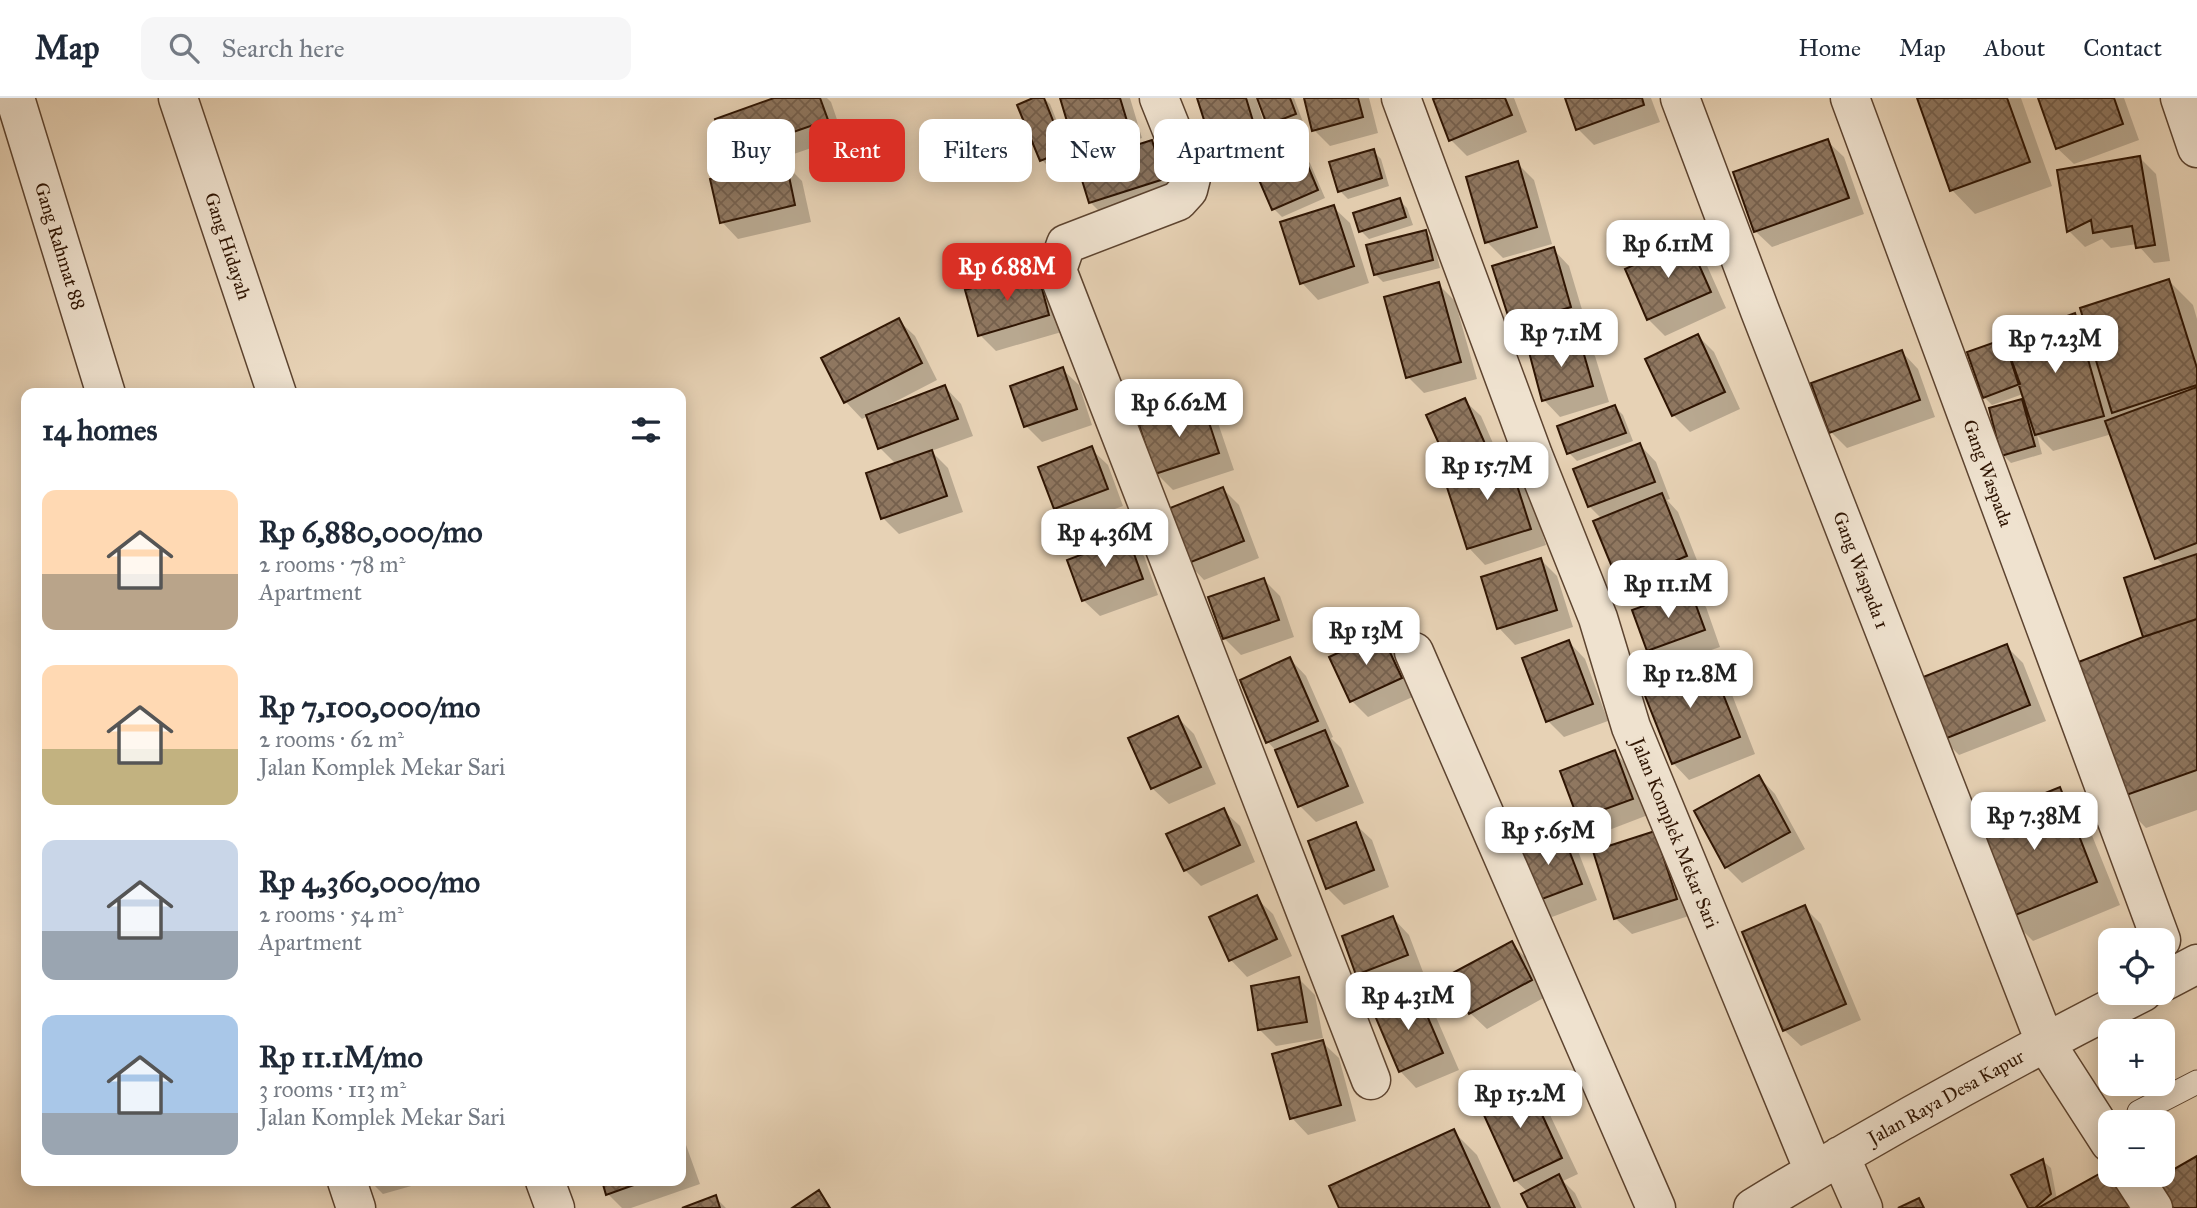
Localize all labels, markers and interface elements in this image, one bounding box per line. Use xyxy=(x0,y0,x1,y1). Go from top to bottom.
search box xyxy=(141,17,631,80)
text: Map xyxy=(35,28,99,68)
icon: search xyxy=(165,29,203,67)
text: Search here xyxy=(221,32,345,64)
text: Home xyxy=(1798,33,1861,63)
text: Map xyxy=(1899,33,1946,63)
text: About xyxy=(1984,33,2045,63)
text: Contact xyxy=(2083,33,2162,63)
chip: Buy xyxy=(707,119,795,182)
chip: Rent xyxy=(809,119,905,182)
chip: Filters xyxy=(919,119,1032,182)
chip: New xyxy=(1046,119,1140,182)
chip: Apartment xyxy=(1154,119,1309,182)
street label: Gang Rahmat 88 xyxy=(29,179,90,313)
street label: Gang Hidayah xyxy=(199,189,256,303)
pin: Rp 6.11M xyxy=(1596,220,1740,280)
text: Rp 6.11M xyxy=(1622,229,1714,257)
pin: Rp 6.88M xyxy=(935,244,1079,303)
text: Rp 6.88M xyxy=(958,252,1056,280)
pin: Rp 7.1M xyxy=(1496,310,1626,369)
pin: Rp 7.23M xyxy=(1983,316,2127,375)
text: Rp 7.1M xyxy=(1520,318,1602,346)
text: Rp 7.23M xyxy=(2008,324,2102,352)
pin: Rp 6.62M xyxy=(1107,380,1251,439)
text: Rp 6.62M xyxy=(1131,388,1227,416)
icon: filters xyxy=(627,411,665,449)
text: 14 homes xyxy=(42,412,157,448)
street label: Gang Waspada xyxy=(1957,416,2018,531)
pin: Rp 15.7M xyxy=(1415,442,1559,502)
text: Rp 15.7M xyxy=(1441,451,1533,479)
street label: Gang Waspada 1 xyxy=(1827,508,1894,632)
pin: Rp 4.36M xyxy=(1033,510,1177,569)
text: Rp 6,880,000/mo xyxy=(259,514,483,550)
icon: home xyxy=(98,518,182,602)
text: Rp 4.36M xyxy=(1057,518,1153,546)
text: 2 rooms · 78 m² xyxy=(259,550,405,578)
pin: Rp 11.1M xyxy=(1596,560,1740,620)
text: Rp 11.1M xyxy=(1624,569,1712,597)
text: Apartment xyxy=(259,578,362,606)
pin: Rp 13M xyxy=(1309,608,1423,667)
text: Rp 13M xyxy=(1329,616,1403,644)
pin: Rp 12.8M xyxy=(1618,650,1762,710)
text: Rp 12.8M xyxy=(1643,659,1737,687)
text: Rp 7,100,000/mo xyxy=(259,689,480,725)
icon: home xyxy=(98,693,182,777)
text: 2 rooms · 62 m² xyxy=(259,725,404,753)
street label: Jalan Komplek Mekar Sari xyxy=(1625,733,1724,932)
text: Jalan Komplek Mekar Sari xyxy=(259,753,505,781)
pin: Rp 7.38M xyxy=(1962,792,2106,852)
text: Rp 7.38M xyxy=(1987,801,2081,829)
pin: Rp 5.65M xyxy=(1476,808,1620,867)
text: Rp 5.65M xyxy=(1501,816,1595,844)
text: Rp 4,360,000/mo xyxy=(259,864,480,900)
icon: home xyxy=(98,868,182,952)
text: 2 rooms · 54 m² xyxy=(259,900,404,928)
text: Apartment xyxy=(259,928,362,956)
map controls xyxy=(2098,928,2175,1187)
button: locate xyxy=(2098,928,2175,1005)
pin: Rp 4.31M xyxy=(1336,972,1480,1032)
text: Rp 4.31M xyxy=(1362,981,1454,1009)
button: + xyxy=(2098,1019,2175,1096)
text: Rp 11.1M/mo xyxy=(259,1039,423,1075)
icon: home xyxy=(98,1043,182,1127)
street label: Jalan Raya Desa Kapur xyxy=(1862,1044,2029,1151)
pin: Rp 15.2M xyxy=(1448,1070,1592,1130)
text: 3 rooms · 113 m² xyxy=(259,1075,406,1103)
text: Rp 15.2M xyxy=(1474,1079,1566,1107)
text: Jalan Komplek Mekar Sari xyxy=(259,1103,505,1131)
button: − xyxy=(2098,1110,2175,1187)

